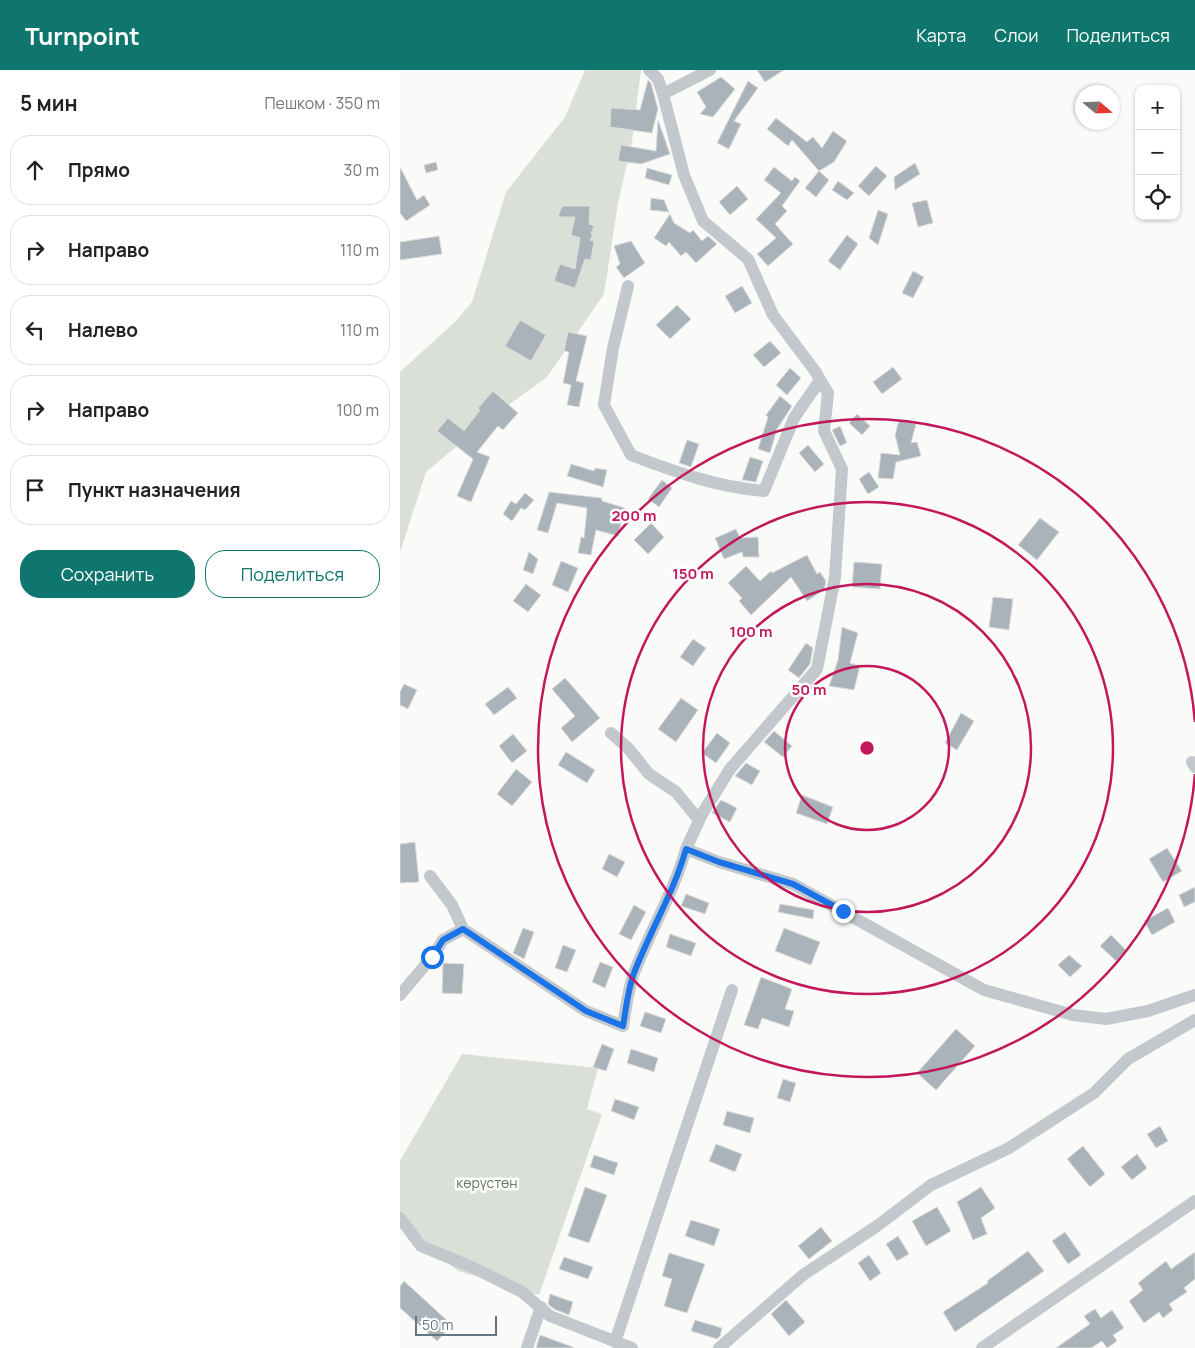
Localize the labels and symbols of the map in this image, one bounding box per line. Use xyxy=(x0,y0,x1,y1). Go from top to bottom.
north arrow xyxy=(1075,85,1120,130)
text: 200 m xyxy=(611,505,657,526)
text: 150 m xyxy=(672,563,714,584)
text: 100 m xyxy=(730,621,772,642)
text: 50 m xyxy=(791,679,827,700)
centre of rings xyxy=(858,739,876,757)
route end xyxy=(832,900,855,923)
route start xyxy=(421,946,444,969)
park label: көрүстөн xyxy=(456,1173,518,1192)
scale bar xyxy=(415,1313,498,1336)

